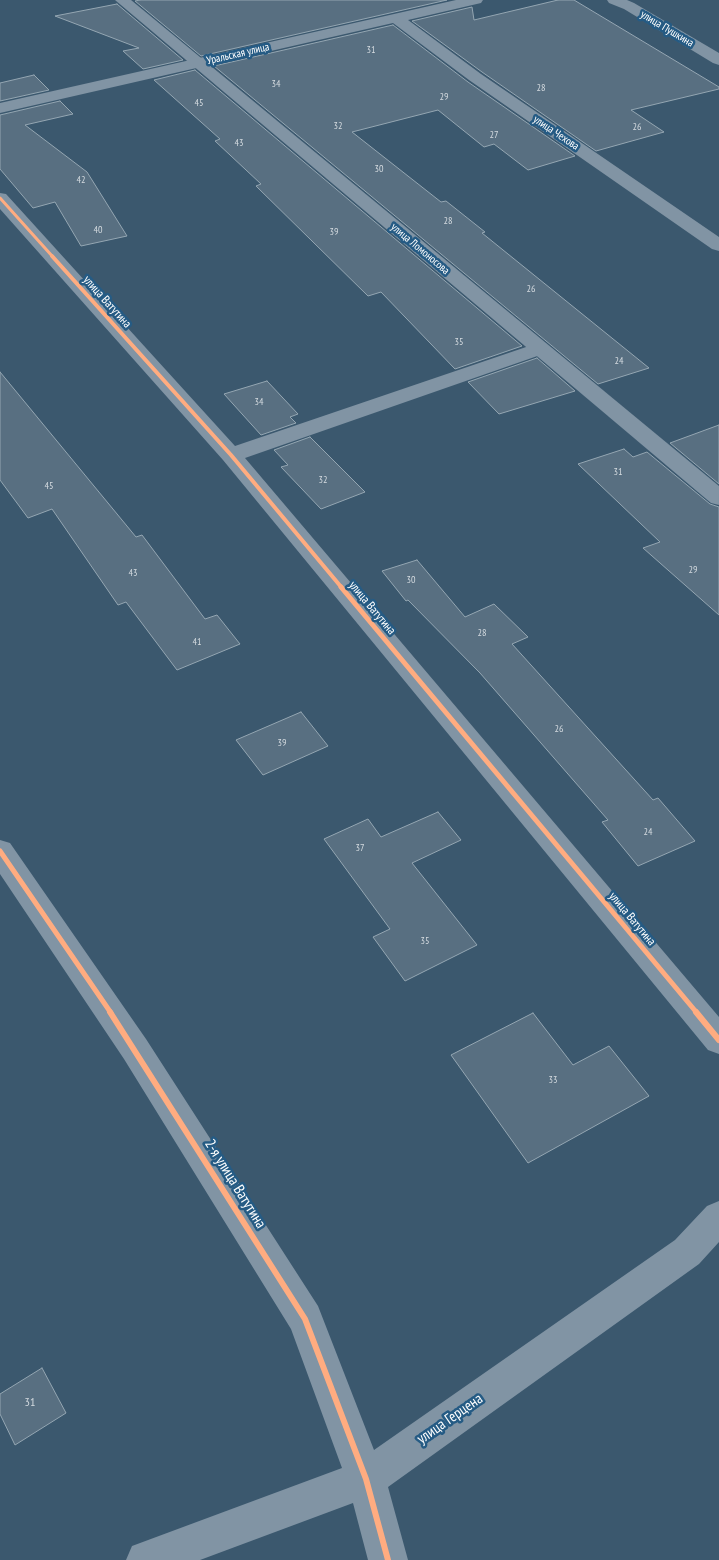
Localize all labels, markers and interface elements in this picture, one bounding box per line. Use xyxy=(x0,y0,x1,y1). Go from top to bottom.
street label: улица Пушкина xyxy=(638,8,696,50)
street label: Уральская улица xyxy=(205,40,271,68)
house number: 31 xyxy=(367,44,375,56)
house number: 34 xyxy=(272,78,280,90)
house number: 28 xyxy=(537,82,545,94)
house number: 29 xyxy=(440,91,448,103)
house number: 45 xyxy=(195,97,203,109)
street label: улица Чехова xyxy=(531,113,581,153)
house number: 32 xyxy=(334,120,342,132)
house number: 26 xyxy=(633,121,641,133)
house number: 27 xyxy=(490,129,498,141)
house number: 43 xyxy=(235,137,243,149)
house number: 30 xyxy=(375,163,383,175)
house number: 42 xyxy=(77,174,85,186)
house number: 28 xyxy=(444,215,452,227)
street label: улица Ломоносова xyxy=(388,221,452,277)
house number: 40 xyxy=(94,224,102,236)
house number: 39 xyxy=(330,226,338,238)
street label: улица Ватутина xyxy=(80,273,134,331)
house number: 26 xyxy=(527,283,535,295)
house number: 35 xyxy=(455,336,463,348)
house number: 24 xyxy=(615,355,623,367)
house number: 34 xyxy=(255,396,263,408)
house number: 31 xyxy=(614,466,622,478)
house number: 32 xyxy=(319,474,327,486)
house number: 45 xyxy=(45,480,53,492)
house number: 29 xyxy=(689,564,697,576)
house number: 43 xyxy=(129,567,137,579)
house number: 30 xyxy=(407,574,415,586)
street label: улица Ватутина xyxy=(346,578,398,638)
house number: 28 xyxy=(478,627,486,639)
house number: 41 xyxy=(193,636,201,648)
house number: 26 xyxy=(555,723,563,735)
house number: 39 xyxy=(278,737,286,749)
house number: 24 xyxy=(644,826,652,838)
house number: 37 xyxy=(356,842,364,854)
street label: улица Ватутина xyxy=(606,889,658,949)
house number: 35 xyxy=(421,935,429,947)
house number: 33 xyxy=(549,1074,557,1086)
street label: 2-я улица Ватутина xyxy=(200,1136,270,1232)
street label: улица Герцена xyxy=(414,1390,486,1448)
house number: 31 xyxy=(25,1396,35,1410)

